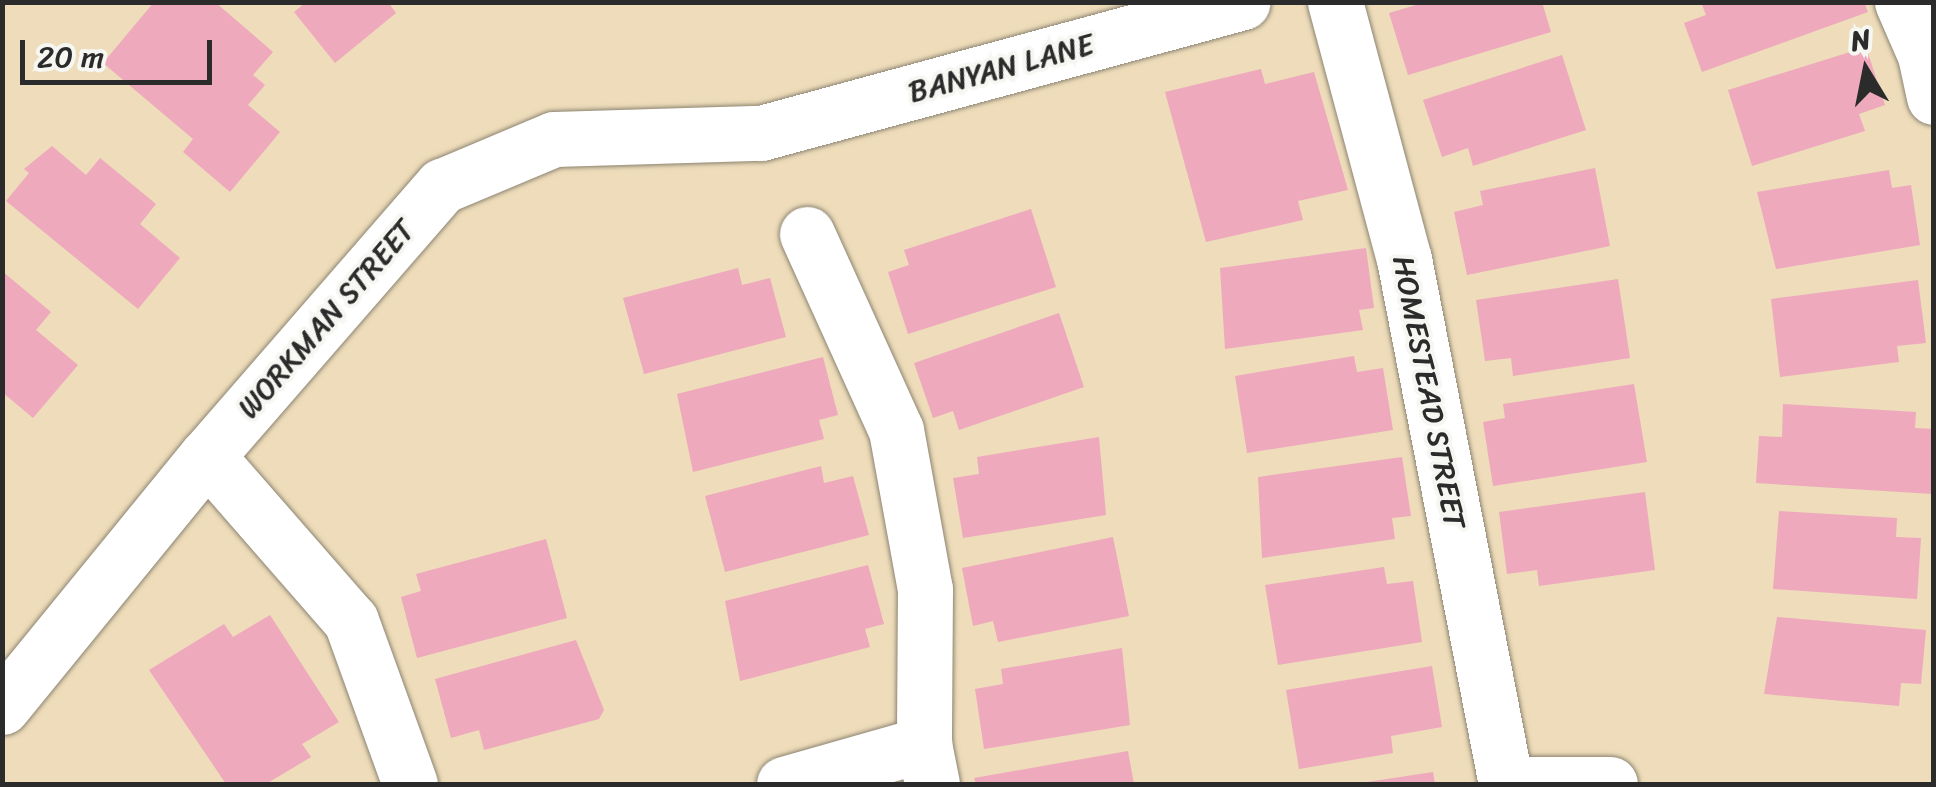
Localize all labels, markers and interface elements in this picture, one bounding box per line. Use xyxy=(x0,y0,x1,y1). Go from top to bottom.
text: N xyxy=(1847,14,1875,66)
scale bar xyxy=(25,20,218,82)
north arrow xyxy=(1816,20,1916,120)
street label: BANYAN LANE xyxy=(904,26,1098,110)
text: 20 m xyxy=(37,30,104,84)
street label: WORKMAN STREET xyxy=(229,211,423,427)
street label: HOMESTEAD STREET xyxy=(1385,251,1473,533)

